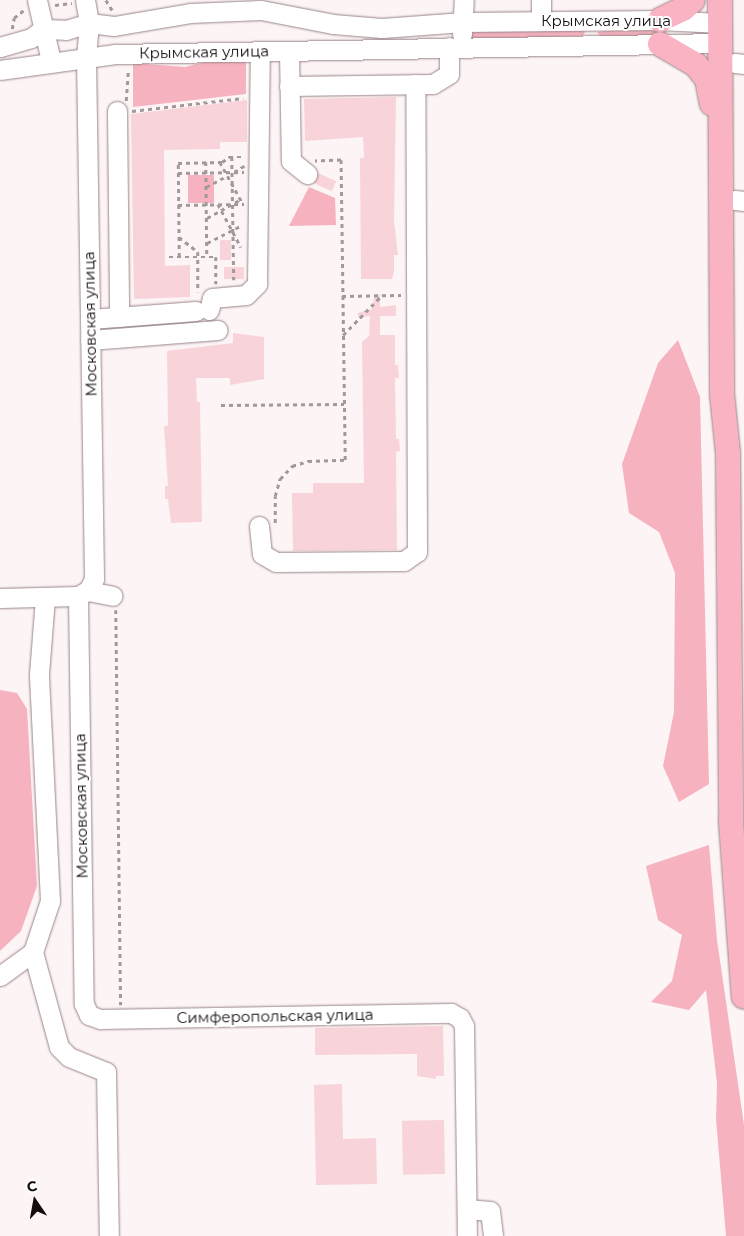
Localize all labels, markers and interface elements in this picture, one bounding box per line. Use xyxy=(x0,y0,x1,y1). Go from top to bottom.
street label: Крымская улица xyxy=(541,12,671,30)
street label: Крымская улица xyxy=(139,42,269,62)
street label: Московская улица xyxy=(80,251,100,397)
street label: Московская улица xyxy=(71,733,91,879)
street label: Симферопольская улица xyxy=(176,1005,374,1027)
north arrow xyxy=(10,1176,60,1226)
text: С xyxy=(25,1176,39,1196)

